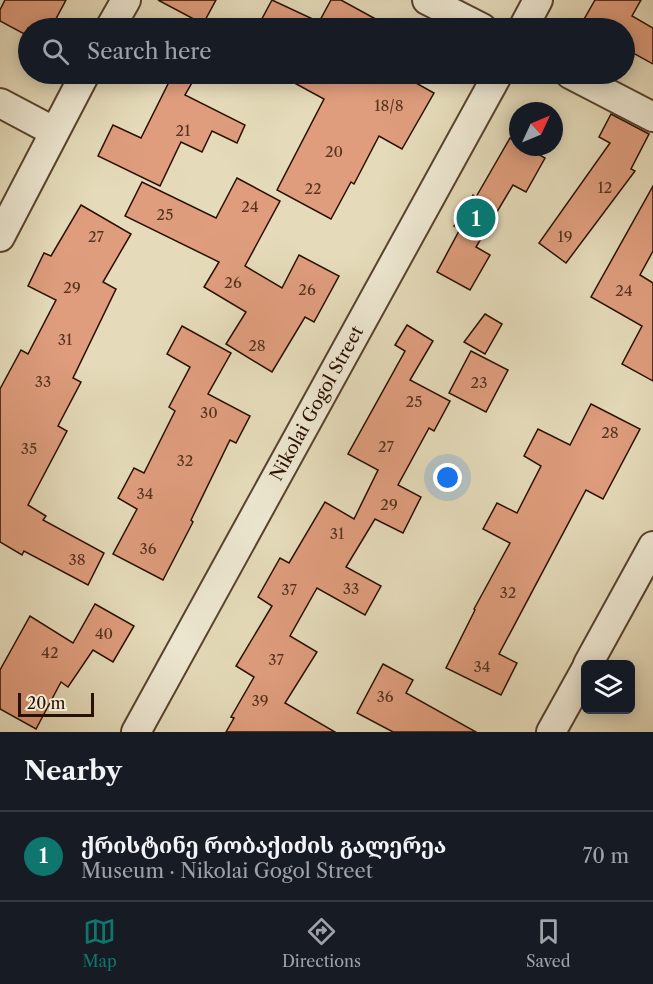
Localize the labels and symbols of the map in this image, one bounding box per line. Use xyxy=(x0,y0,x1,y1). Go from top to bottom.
house number: 18/8 xyxy=(374,96,404,115)
north arrow xyxy=(509,102,563,156)
house number: 21 xyxy=(176,121,191,140)
house number: 20 xyxy=(325,142,343,161)
house number: 12 xyxy=(598,178,612,197)
house number: 22 xyxy=(304,179,322,198)
pin: 1 xyxy=(456,196,496,240)
house number: 24 xyxy=(241,197,259,216)
house number: 25 xyxy=(157,205,173,224)
house number: 27 xyxy=(88,227,105,246)
house number: 19 xyxy=(557,227,573,246)
house number: 26 xyxy=(224,273,242,292)
house number: 29 xyxy=(63,278,81,297)
house number: 26 xyxy=(298,280,316,299)
house number: 24 xyxy=(615,281,633,300)
street label: Nikolai Gogol Street xyxy=(265,322,368,485)
house number: 31 xyxy=(58,330,73,349)
house number: 28 xyxy=(248,336,266,355)
house number: 33 xyxy=(35,372,51,391)
house number: 23 xyxy=(471,373,487,392)
house number: 25 xyxy=(406,392,422,411)
house number: 30 xyxy=(200,403,218,422)
house number: 28 xyxy=(601,423,619,442)
house number: 27 xyxy=(378,437,395,456)
house number: 35 xyxy=(21,439,37,458)
house number: 32 xyxy=(177,451,193,470)
your location xyxy=(433,463,462,492)
house number: 34 xyxy=(137,484,153,503)
house number: 29 xyxy=(380,495,398,514)
house number: 31 xyxy=(330,524,345,543)
house number: 36 xyxy=(139,539,157,558)
house number: 38 xyxy=(68,550,86,569)
house number: 33 xyxy=(343,579,359,598)
house number: 37 xyxy=(281,580,297,599)
house number: 32 xyxy=(500,583,516,602)
house number: 40 xyxy=(95,624,113,643)
house number: 42 xyxy=(41,643,59,662)
house number: 37 xyxy=(268,650,284,669)
house number: 34 xyxy=(474,657,490,676)
house number: 36 xyxy=(376,687,394,706)
scale bar xyxy=(18,690,94,718)
house number: 39 xyxy=(251,691,269,710)

